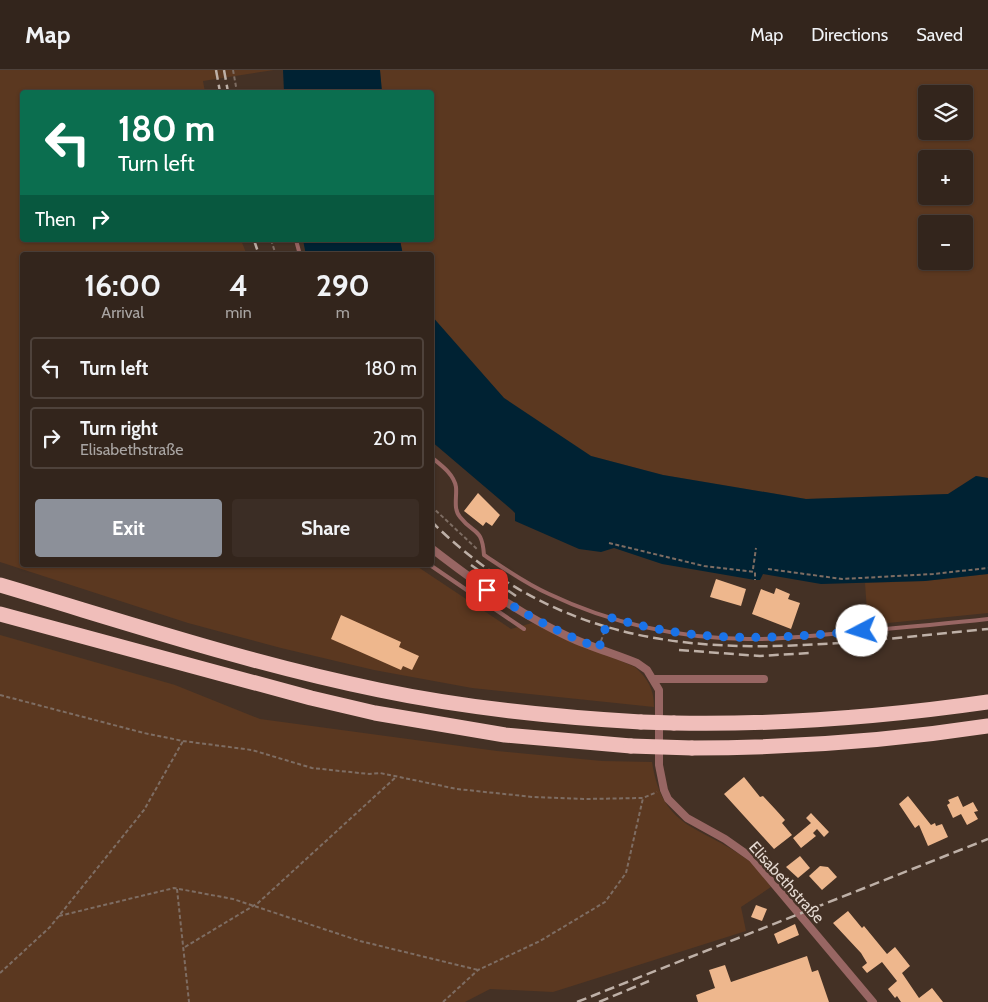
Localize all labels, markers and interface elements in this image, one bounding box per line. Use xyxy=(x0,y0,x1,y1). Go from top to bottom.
text: Map xyxy=(25,20,71,49)
text: Map xyxy=(750,24,783,46)
text: Directions xyxy=(811,24,888,46)
text: Saved xyxy=(916,24,963,46)
map controls xyxy=(918,85,973,270)
button: layers xyxy=(918,85,973,140)
text: 180 m xyxy=(118,107,215,150)
icon: left xyxy=(35,110,100,175)
text: Turn left xyxy=(118,150,195,177)
button: + xyxy=(918,150,973,205)
icon: right xyxy=(86,205,114,233)
text: Then xyxy=(35,208,76,231)
button: − xyxy=(918,215,973,270)
text: 16:00 xyxy=(84,267,161,304)
text: 4 xyxy=(229,267,248,304)
text: 290 xyxy=(316,267,370,304)
text: Arrival xyxy=(101,303,144,322)
text: min xyxy=(225,303,252,322)
text: m xyxy=(336,303,350,322)
icon: left xyxy=(37,354,65,382)
text: Turn left xyxy=(80,357,148,380)
text: 180 m xyxy=(365,357,417,380)
text: Turn right xyxy=(80,417,158,440)
icon: right xyxy=(37,424,65,452)
text: 20 m xyxy=(373,427,417,450)
text: Elisabethstraße xyxy=(80,440,183,459)
button: Exit xyxy=(35,499,222,557)
button: Share xyxy=(232,499,419,557)
pin xyxy=(466,569,508,611)
icon: arrive xyxy=(473,576,501,604)
position arrow xyxy=(835,604,887,656)
street label: Elisabethstraße xyxy=(745,838,828,927)

